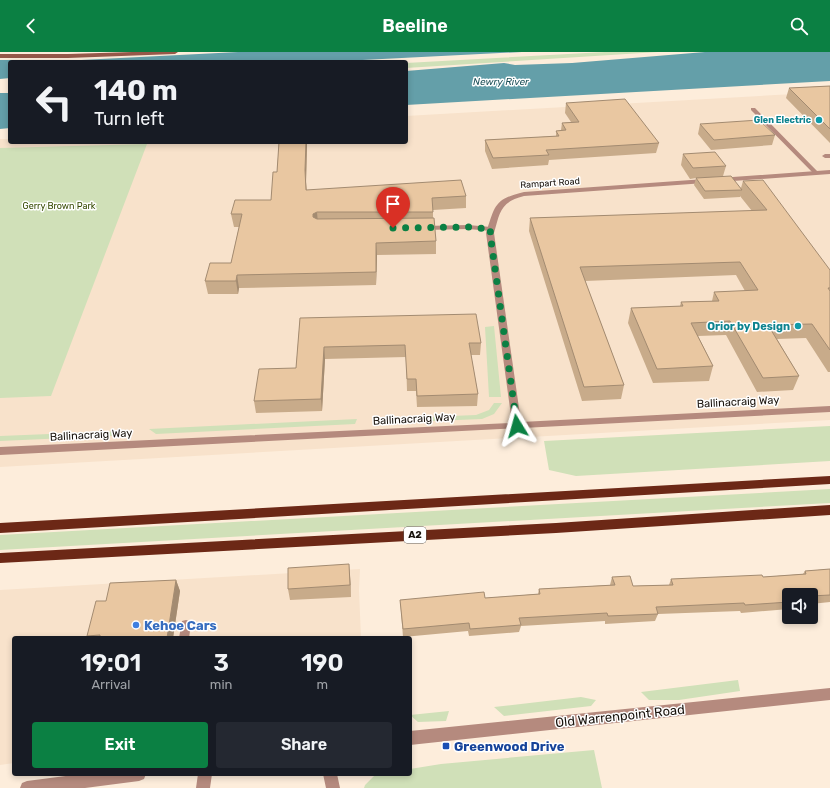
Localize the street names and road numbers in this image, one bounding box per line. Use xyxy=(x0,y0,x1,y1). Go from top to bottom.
street label: Rampart Road xyxy=(520,176,580,190)
street label: Ballinacraig Way xyxy=(696,393,780,411)
street label: Ballinacraig Way xyxy=(372,410,456,428)
street label: Ballinacraig Way xyxy=(49,426,133,444)
road number: A2 xyxy=(404,527,426,543)
street label: Old Warrenpoint Road xyxy=(555,702,685,730)

